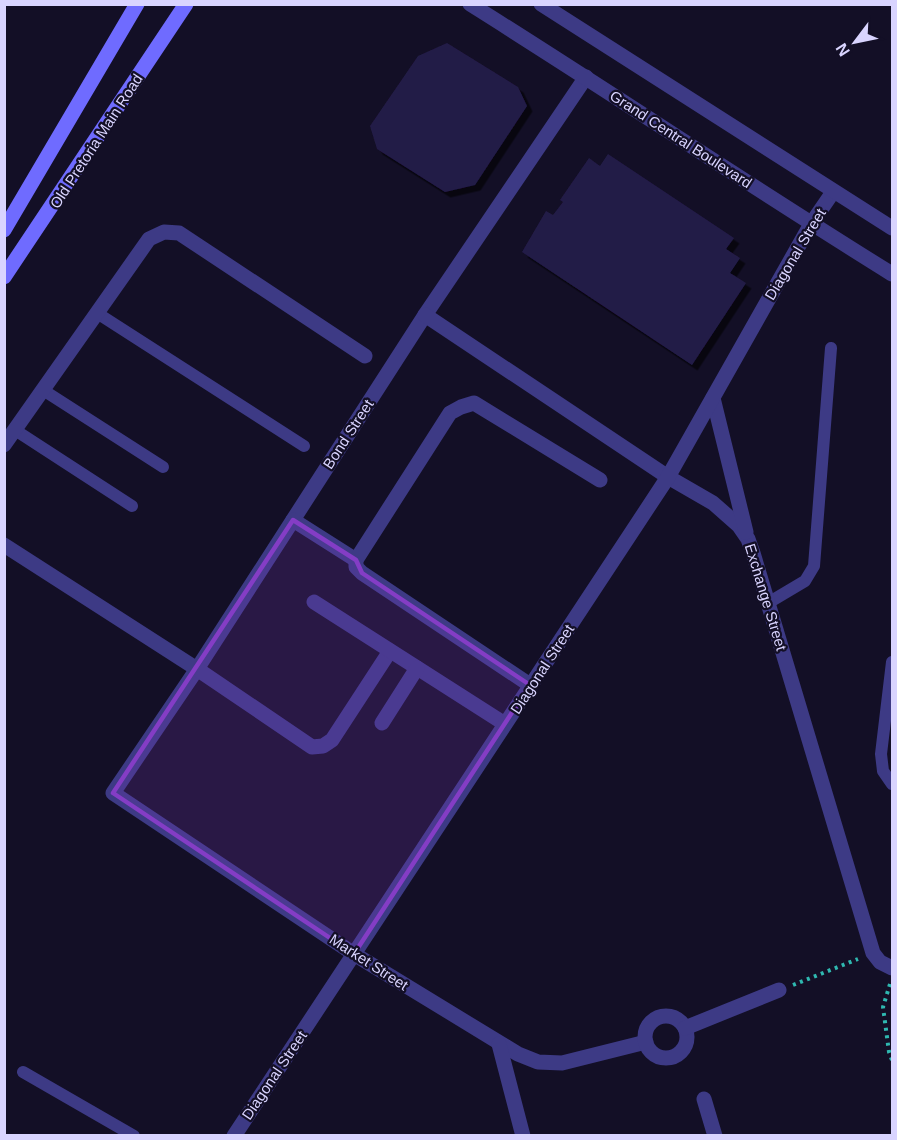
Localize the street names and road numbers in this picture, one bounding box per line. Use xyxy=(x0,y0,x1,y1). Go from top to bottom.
street label: Old Pretoria Main Road xyxy=(46,71,146,211)
street label: Grand Central Boulevard xyxy=(607,87,755,191)
street label: Diagonal Street xyxy=(761,205,829,303)
street label: Bond Street xyxy=(319,395,377,472)
street label: Exchange Street xyxy=(742,541,791,653)
street label: Diagonal Street xyxy=(507,620,578,717)
street label: Market Street xyxy=(327,930,412,994)
street label: Diagonal Street xyxy=(238,1027,310,1123)

